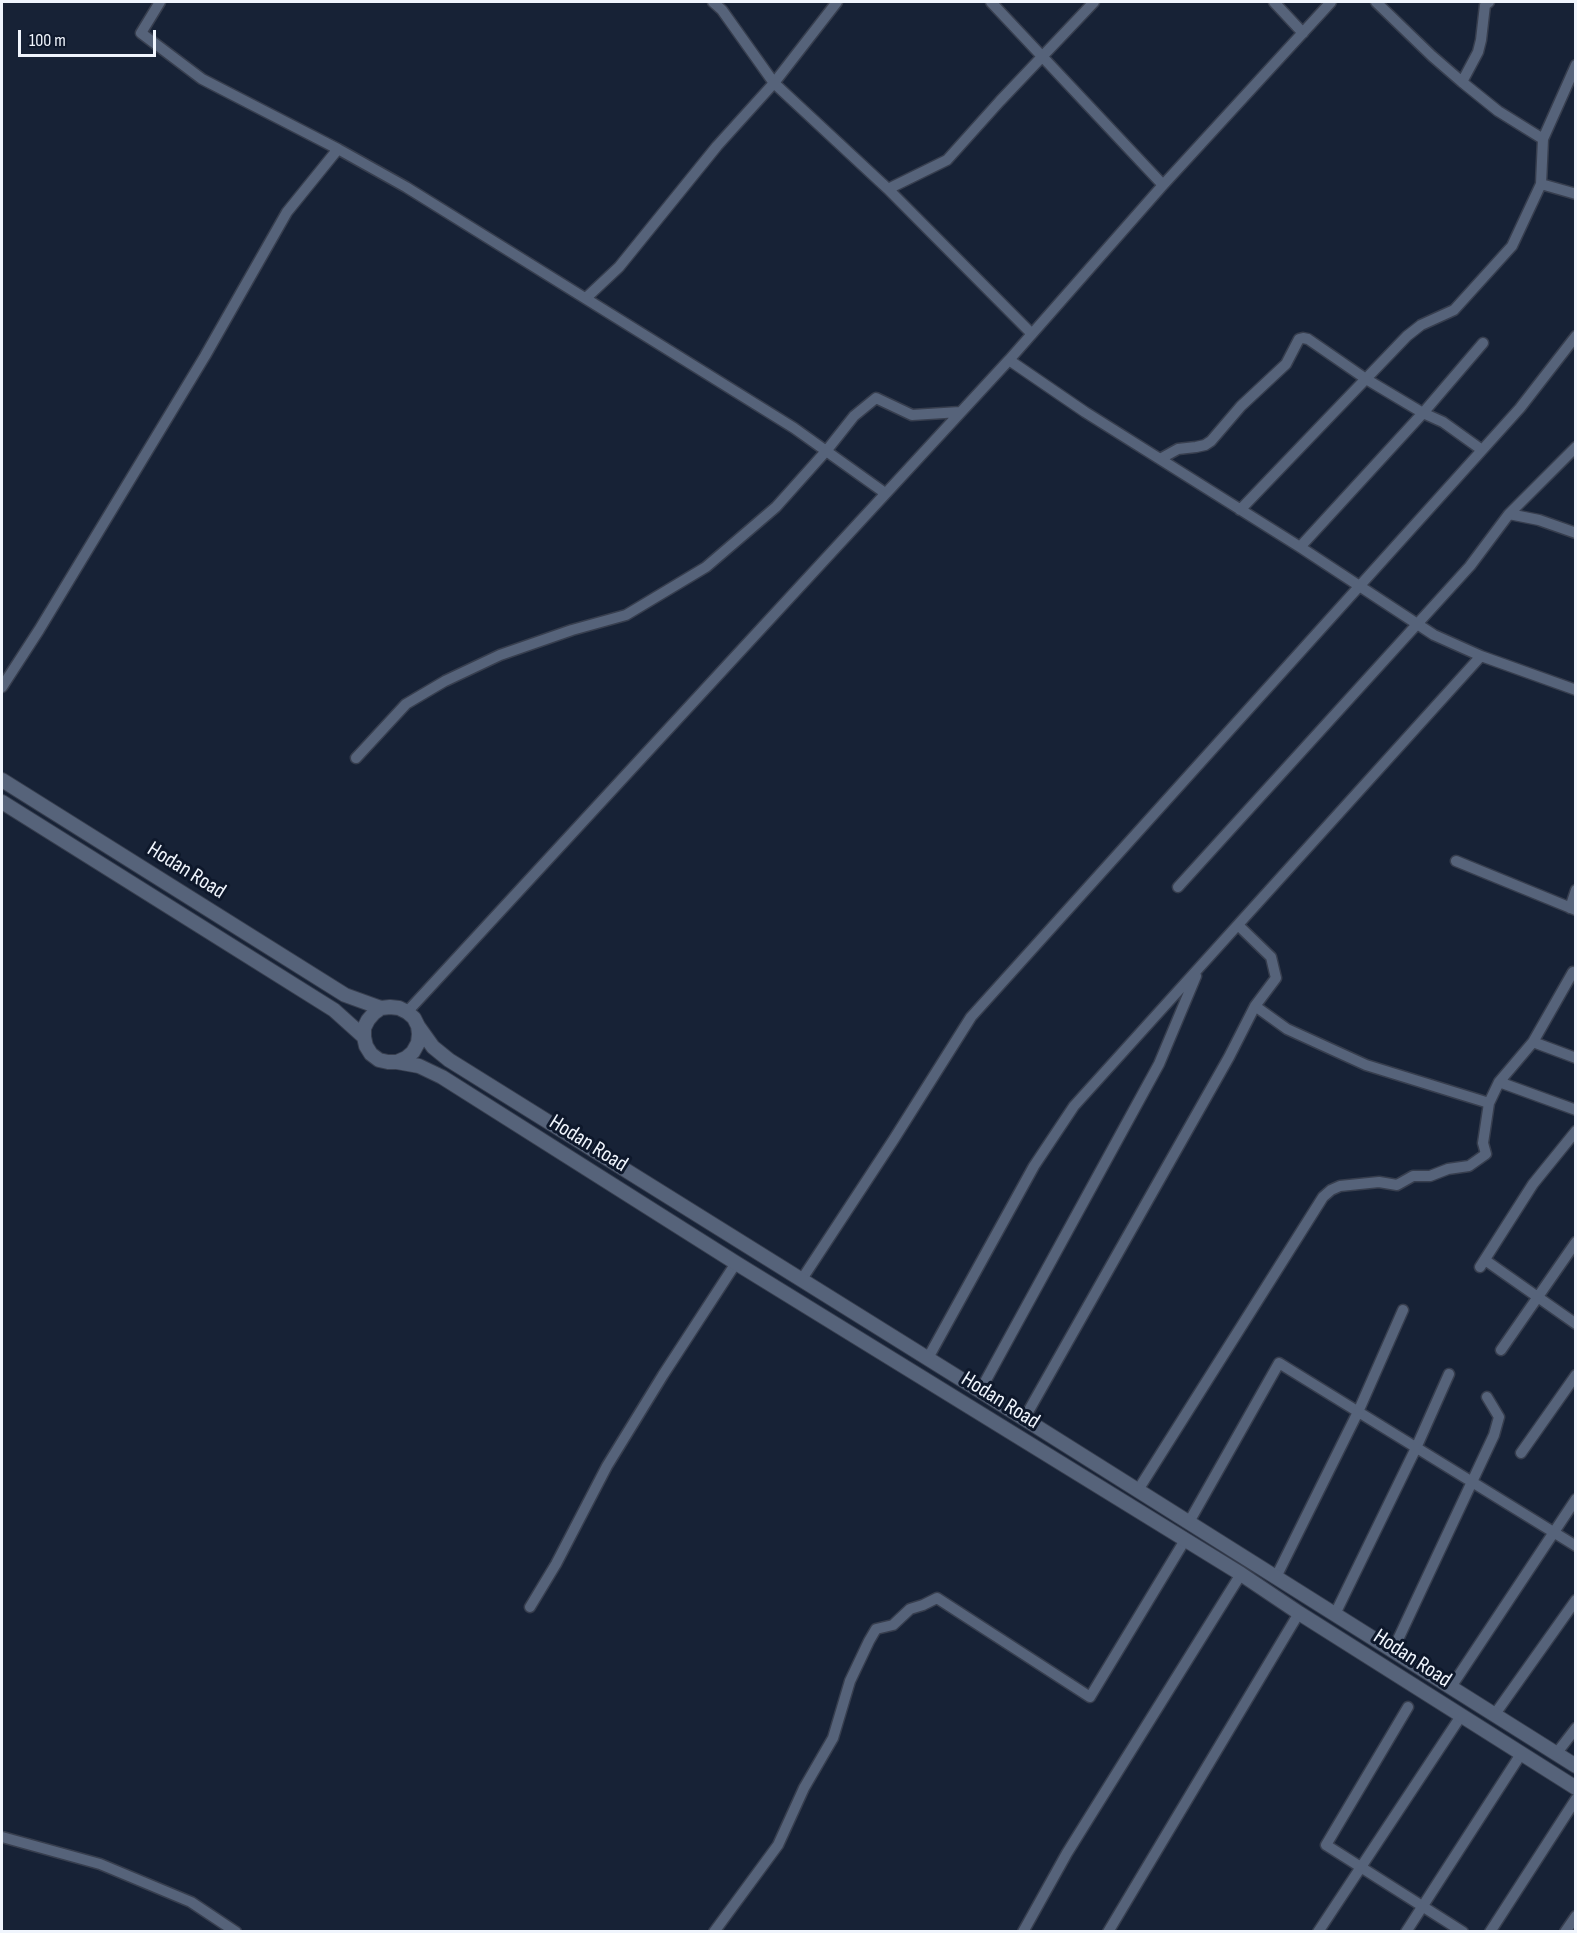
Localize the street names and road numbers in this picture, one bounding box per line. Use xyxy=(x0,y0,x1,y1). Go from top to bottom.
street label: Hodan Road xyxy=(142,837,230,905)
street label: Hodan Road xyxy=(544,1110,632,1178)
street label: Hodan Road xyxy=(956,1367,1044,1435)
street label: Hodan Road xyxy=(1368,1624,1456,1694)

